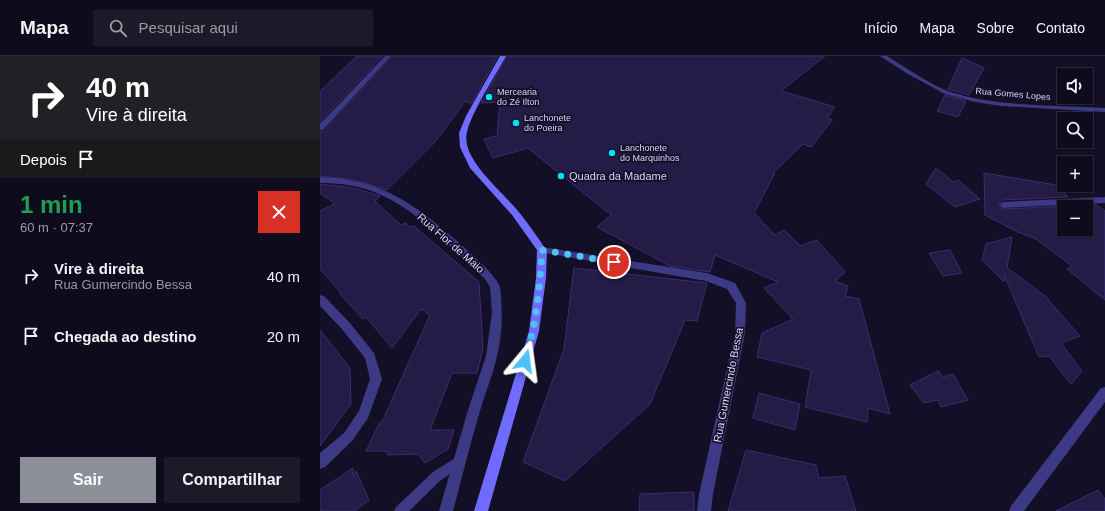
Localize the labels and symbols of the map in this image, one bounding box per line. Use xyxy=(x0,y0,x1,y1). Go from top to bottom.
street label: Rua Gomes Lopes xyxy=(975,86,1051,102)
place label: Mercearia do Zé Ilton xyxy=(497,87,540,107)
marker: Mercearia do Zé Ilton xyxy=(484,92,494,102)
place label: Lanchonete do Poeira xyxy=(524,113,571,133)
marker: Lanchonete do Poeira xyxy=(511,118,521,128)
place label: Lanchonete do Marquinhos xyxy=(620,143,680,163)
marker: Lanchonete do Marquinhos xyxy=(607,148,617,158)
place label: Quadra da Madame xyxy=(569,170,667,182)
marker: Quadra da Madame xyxy=(556,171,566,181)
street label: Rua Flor de Maio xyxy=(415,211,487,275)
pin xyxy=(597,245,631,279)
street label: Rua Gumercindo Bessa xyxy=(711,326,745,443)
position arrow xyxy=(504,340,546,382)

